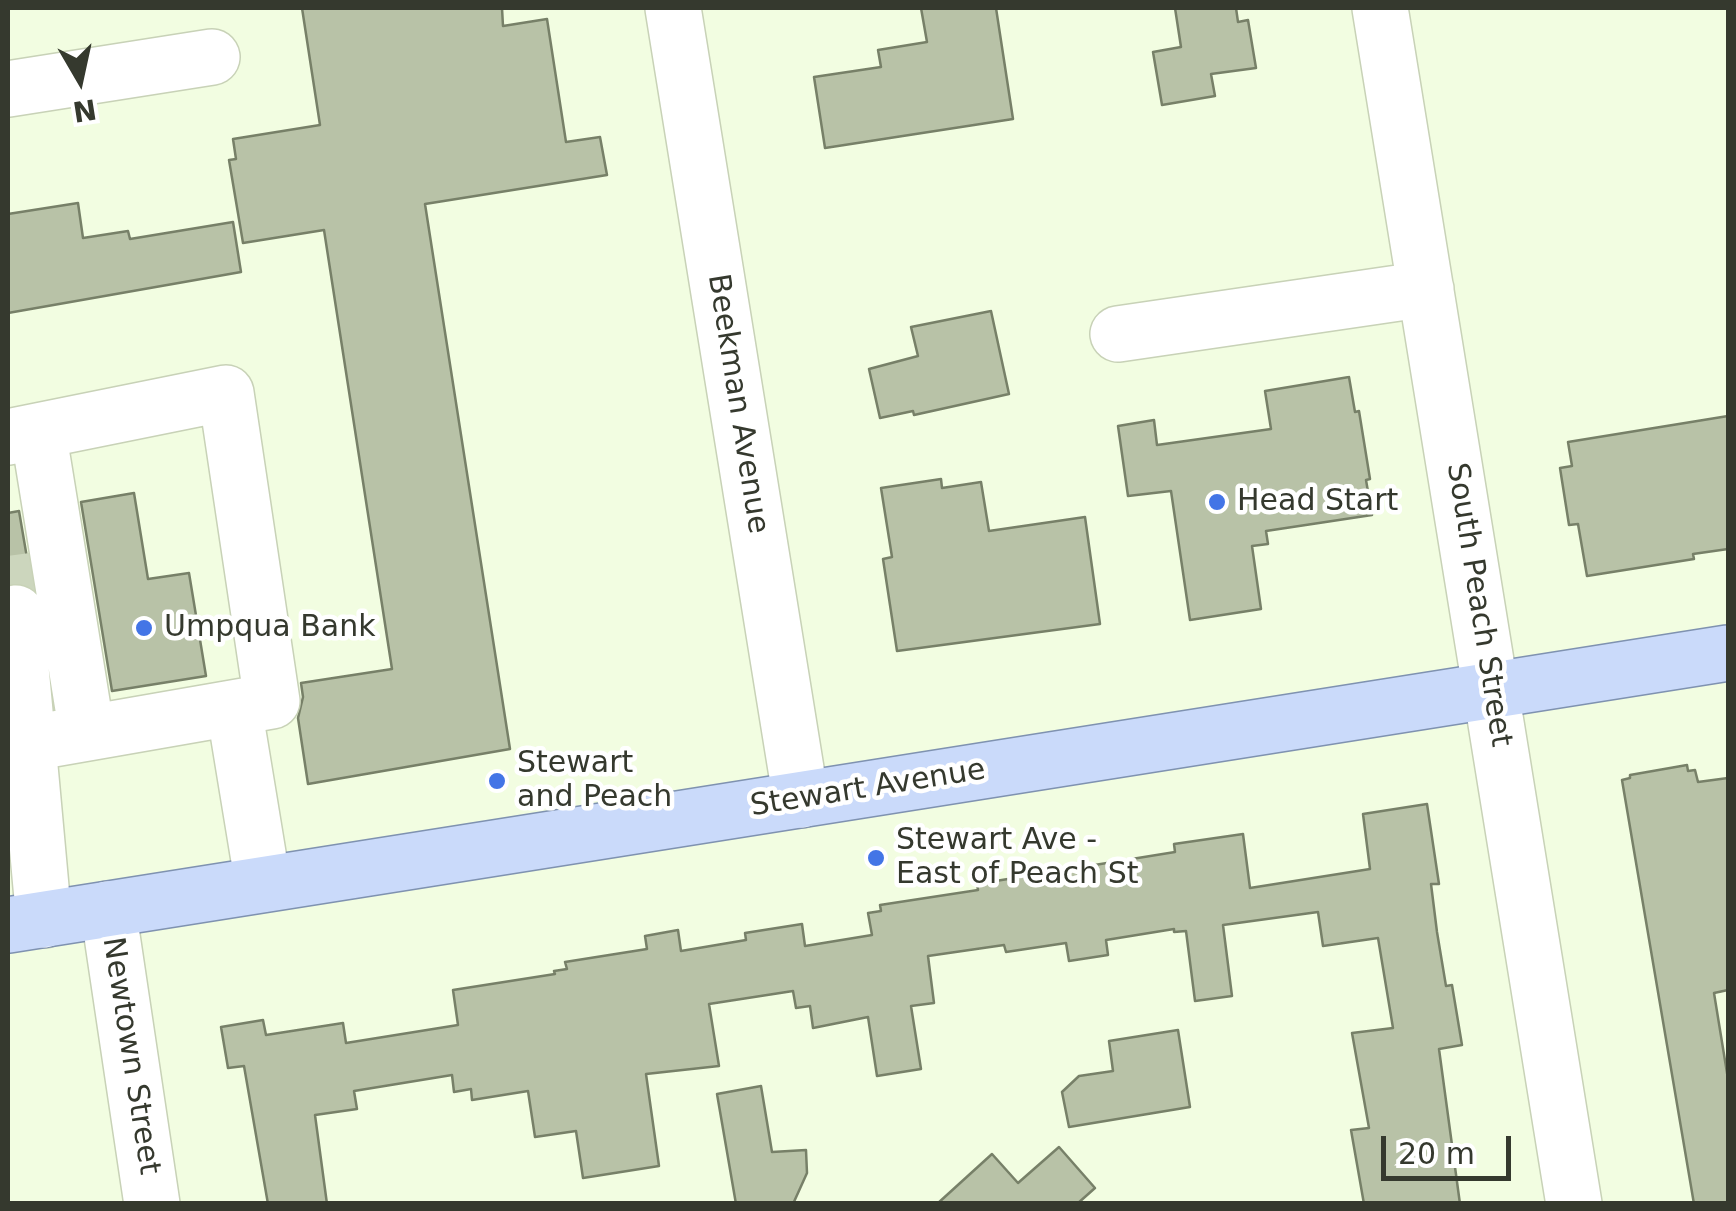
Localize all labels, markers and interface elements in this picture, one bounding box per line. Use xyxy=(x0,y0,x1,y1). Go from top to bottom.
north arrow xyxy=(30,30,130,130)
text: N xyxy=(71,92,99,128)
street label: Beekman Avenue xyxy=(699,272,775,536)
street label: South Peach Street xyxy=(1438,461,1518,749)
place label: Head Start xyxy=(1237,484,1398,520)
marker: Head Start xyxy=(1206,491,1228,513)
place label: Umpqua Bank xyxy=(164,610,376,646)
marker: Umpqua Bank xyxy=(133,617,155,639)
place label: Stewart and Peach xyxy=(517,746,672,816)
street label: Stewart Avenue xyxy=(748,753,988,825)
marker: Stewart and Peach xyxy=(486,770,508,792)
place label: Stewart Ave - East of Peach St xyxy=(896,823,1138,894)
marker: Stewart Ave - East of Peach St xyxy=(865,847,887,869)
street label: Newtown Street xyxy=(93,935,167,1177)
scale bar xyxy=(1386,1116,1516,1178)
text: 20 m xyxy=(1398,1136,1475,1171)

